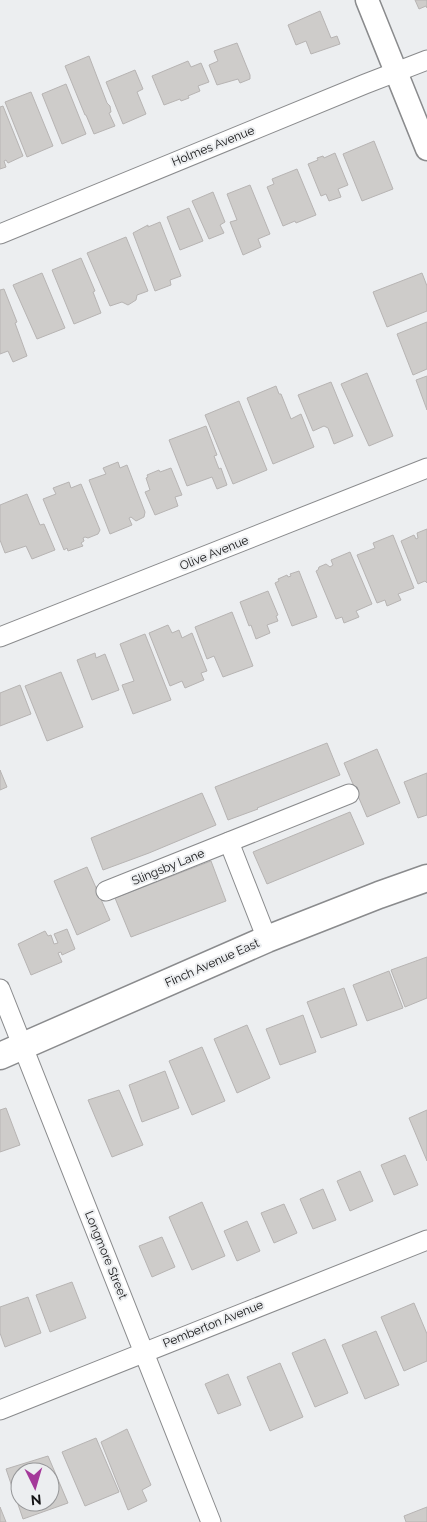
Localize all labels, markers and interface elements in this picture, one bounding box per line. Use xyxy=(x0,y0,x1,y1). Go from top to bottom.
street label: Holmes Avenue xyxy=(170,123,256,169)
street label: Olive Avenue xyxy=(178,533,250,573)
street label: Slingsby Lane xyxy=(130,846,206,888)
street label: Finch Avenue East xyxy=(163,936,261,990)
street label: Longmore Street xyxy=(82,1209,130,1301)
street label: Pemberton Avenue xyxy=(161,1297,265,1351)
north arrow xyxy=(10,1462,60,1512)
text: N xyxy=(30,1492,42,1508)

